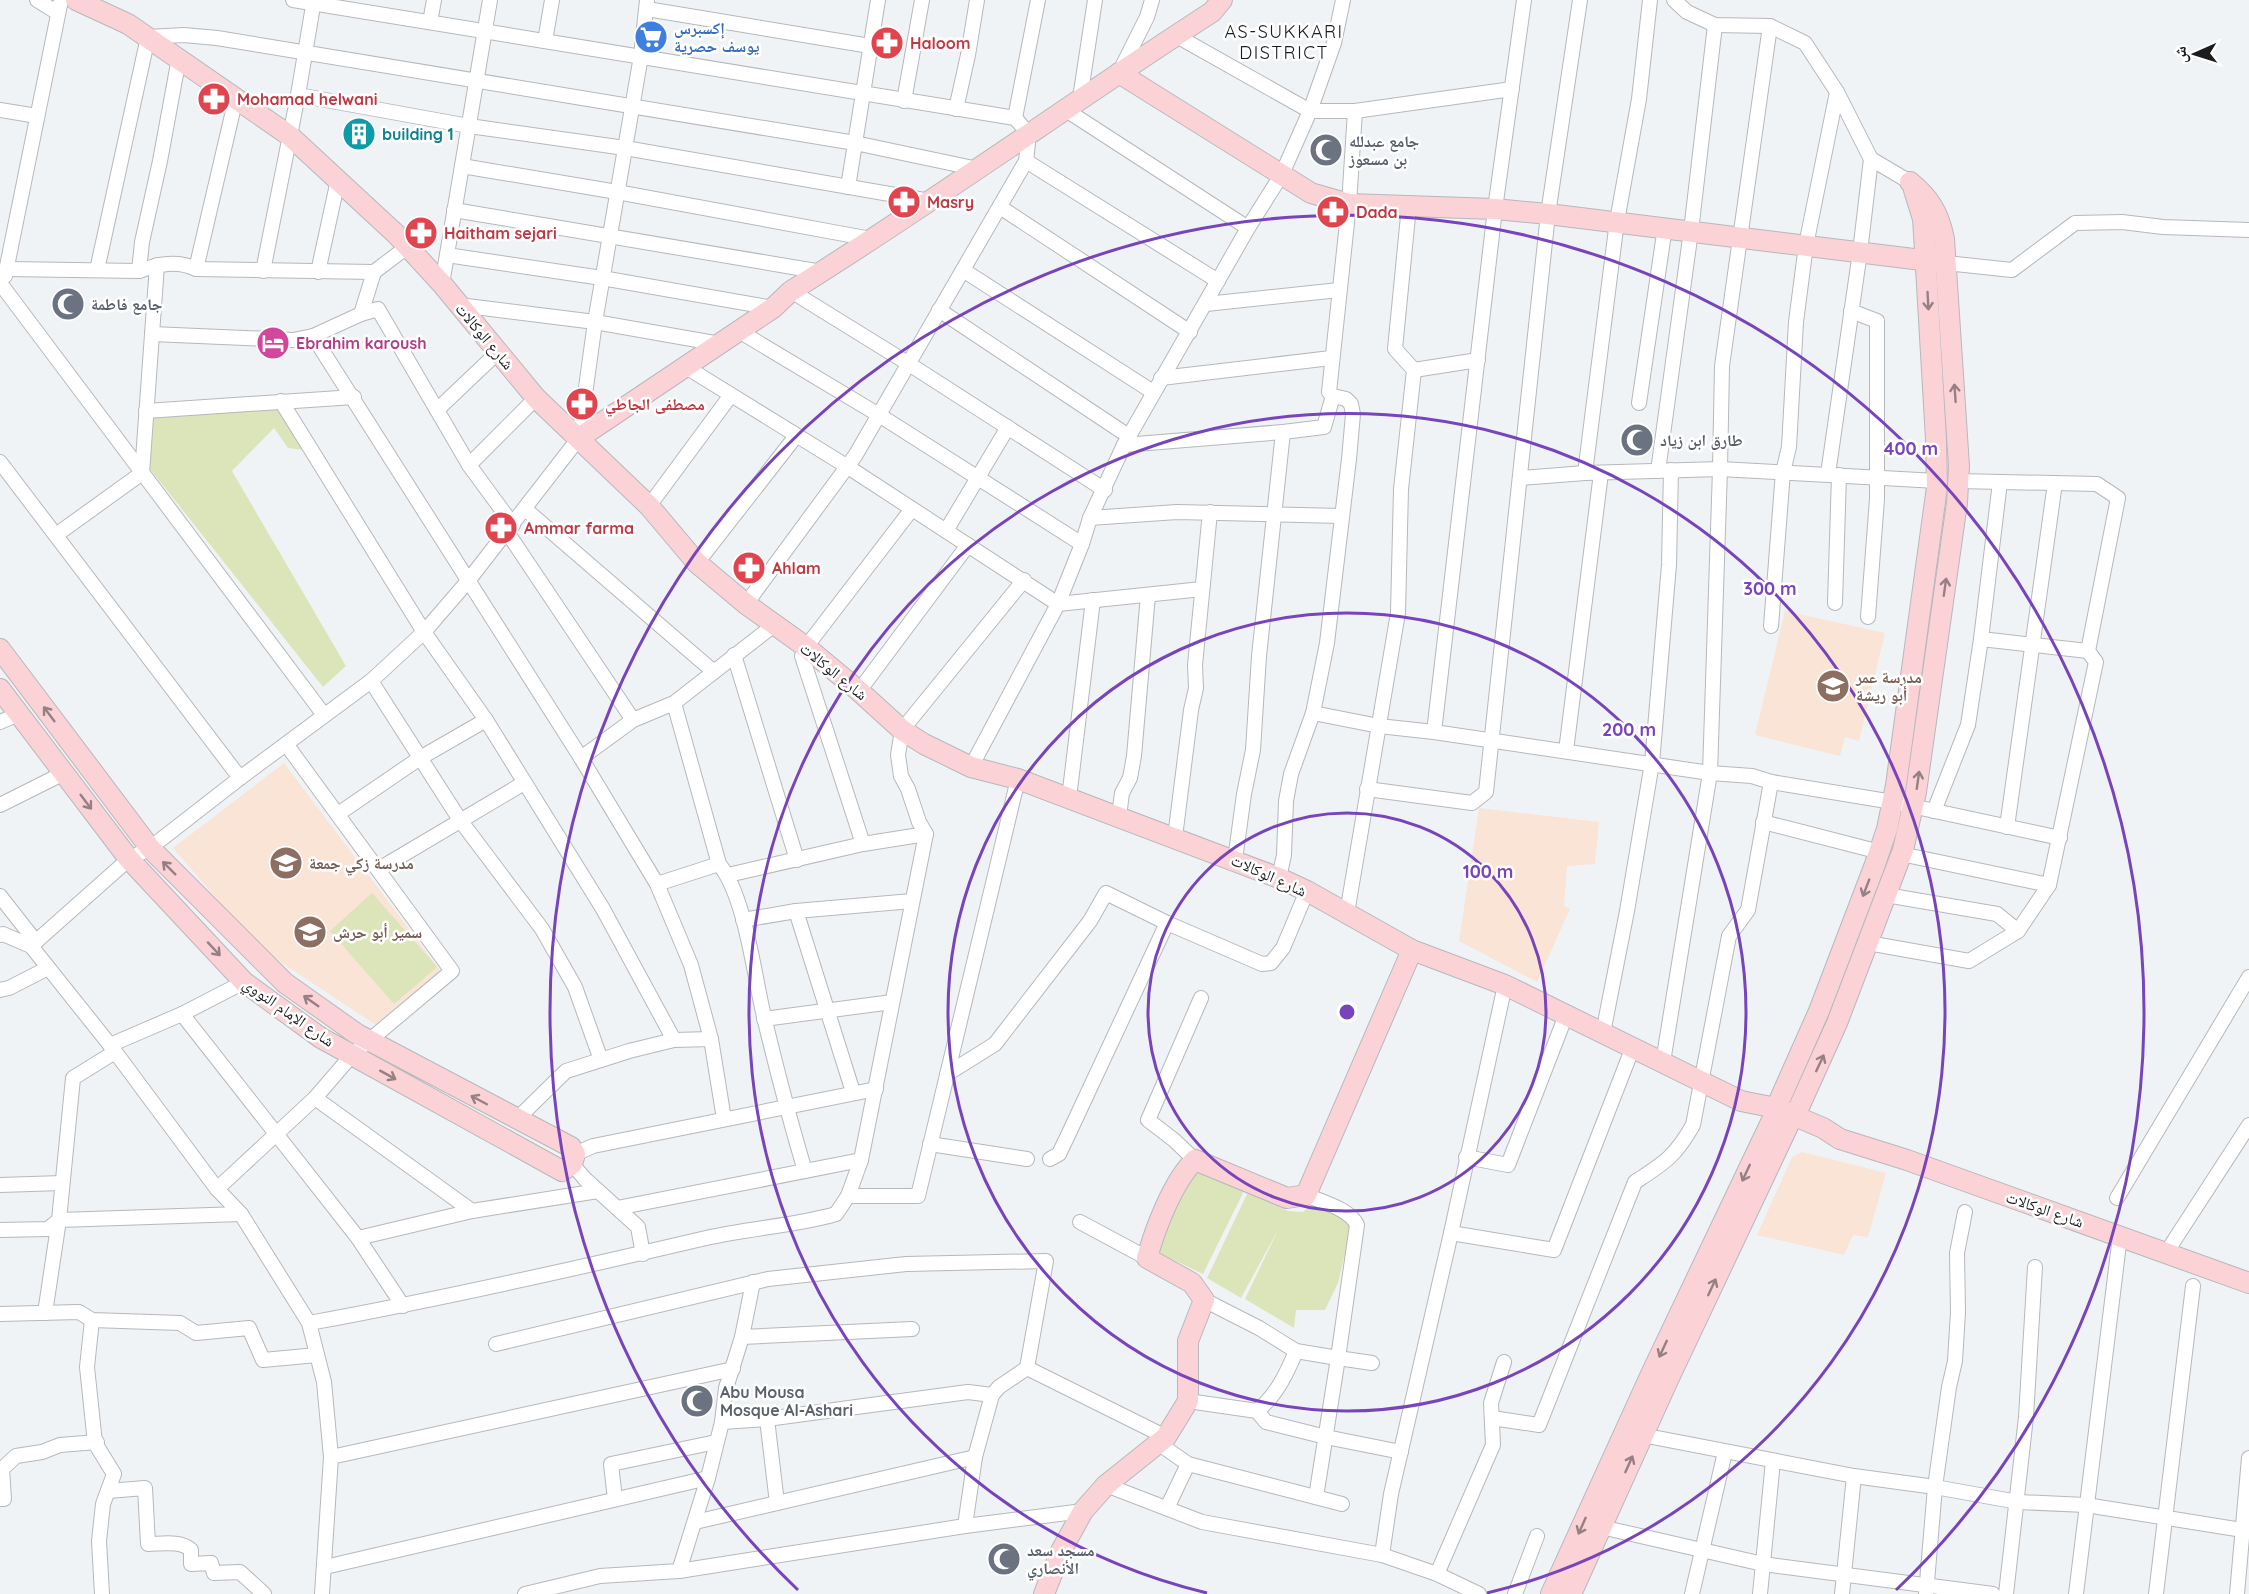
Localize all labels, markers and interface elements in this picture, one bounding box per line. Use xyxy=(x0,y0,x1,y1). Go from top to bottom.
place label: إكسبرس يوسف حصرية xyxy=(674,18,759,56)
supermarket icon: إكسبرس يوسف حصرية xyxy=(633,19,669,55)
district label: AS-SUKKARI DISTRICT xyxy=(1224,20,1344,64)
north arrow xyxy=(2165,24,2225,84)
pharmacy icon: Haloom xyxy=(869,25,905,61)
place label: Haloom xyxy=(910,33,970,53)
text: ش xyxy=(2170,46,2190,64)
pharmacy icon: Mohamad helwani xyxy=(196,81,232,117)
place label: Mohamad helwani xyxy=(237,89,377,109)
building icon: building 1 xyxy=(341,116,377,152)
place label: building 1 xyxy=(382,124,454,144)
place label: جامع عبدلله بن مسعوز xyxy=(1348,131,1419,169)
mosque icon: جامع عبدلله بن مسعوز xyxy=(1308,132,1344,168)
pharmacy icon: Masry xyxy=(886,184,922,220)
place label: Masry xyxy=(927,192,974,212)
pharmacy icon: Dada xyxy=(1315,194,1351,230)
place label: Dada xyxy=(1356,202,1398,222)
pharmacy icon: Haitham sejari xyxy=(403,215,439,251)
place label: Haitham sejari xyxy=(444,223,557,243)
mosque icon: جامع فاطمة xyxy=(50,286,86,322)
one-way arrow xyxy=(1923,291,1934,311)
place label: جامع فاطمة xyxy=(91,294,162,315)
street label: شارع الوكالات xyxy=(451,299,519,374)
hotel icon: Ebrahim karoush xyxy=(255,325,291,361)
place label: Ebrahim karoush xyxy=(296,333,427,353)
one-way arrow xyxy=(1949,384,1960,404)
pharmacy icon: مصطفى الجاطي xyxy=(564,386,600,422)
place label: مصطفى الجاطي xyxy=(605,394,705,417)
mosque icon: طارق ابن زياد xyxy=(1619,422,1655,458)
place label: طارق ابن زياد xyxy=(1660,430,1743,450)
text: 400 m xyxy=(1884,437,1938,460)
pharmacy icon: Ammar farma xyxy=(483,510,519,546)
place label: Ammar farma xyxy=(524,518,634,538)
pharmacy icon: Ahlam xyxy=(731,550,767,586)
place label: Ahlam xyxy=(772,558,821,578)
text: 300 m xyxy=(1743,577,1797,600)
one-way arrow xyxy=(1940,578,1951,598)
street label: شارع الوكالات xyxy=(796,638,872,705)
place label: مدرسة عمر أبو ريشة xyxy=(1855,667,1922,705)
school or university icon: مدرسة عمر أبو ريشة xyxy=(1815,668,1851,704)
one-way arrow xyxy=(43,707,55,723)
text: 200 m xyxy=(1602,718,1656,741)
one-way arrow xyxy=(1913,771,1924,791)
one-way arrow xyxy=(79,794,92,810)
school or university icon: مدرسة زكي جمعة xyxy=(268,845,304,881)
street label: شارع الوكالات xyxy=(1228,849,1310,901)
place label: مدرسة زكي جمعة xyxy=(309,853,414,876)
one-way arrow xyxy=(162,860,177,875)
text: 100 m xyxy=(1463,860,1513,883)
one-way arrow xyxy=(1860,878,1871,896)
school or university icon: سمير أبو حرش xyxy=(292,914,328,950)
place label: سمير أبو حرش xyxy=(333,922,422,942)
one-way arrow xyxy=(207,942,221,957)
street label: شارع الإمام النووي xyxy=(238,973,339,1053)
one-way arrow xyxy=(303,995,319,1007)
centre of rings xyxy=(1337,1002,1357,1022)
one-way arrow xyxy=(1814,1054,1826,1072)
one-way arrow xyxy=(379,1069,396,1081)
one-way arrow xyxy=(471,1094,488,1106)
one-way arrow xyxy=(1740,1163,1752,1181)
street label: شارع الوكالات xyxy=(2003,1186,2086,1233)
one-way arrow xyxy=(1706,1279,1718,1297)
one-way arrow xyxy=(1656,1339,1668,1357)
place label: Abu Mousa Mosque Al-Ashari xyxy=(720,1382,853,1420)
mosque icon: Abu Mousa Mosque Al-Ashari xyxy=(679,1383,715,1419)
one-way arrow xyxy=(1624,1455,1636,1473)
one-way arrow xyxy=(1575,1517,1586,1535)
place label: مسجد سعد الأنصاري xyxy=(1027,1540,1095,1581)
mosque icon: مسجد سعد الأنصاري xyxy=(986,1541,1022,1577)

